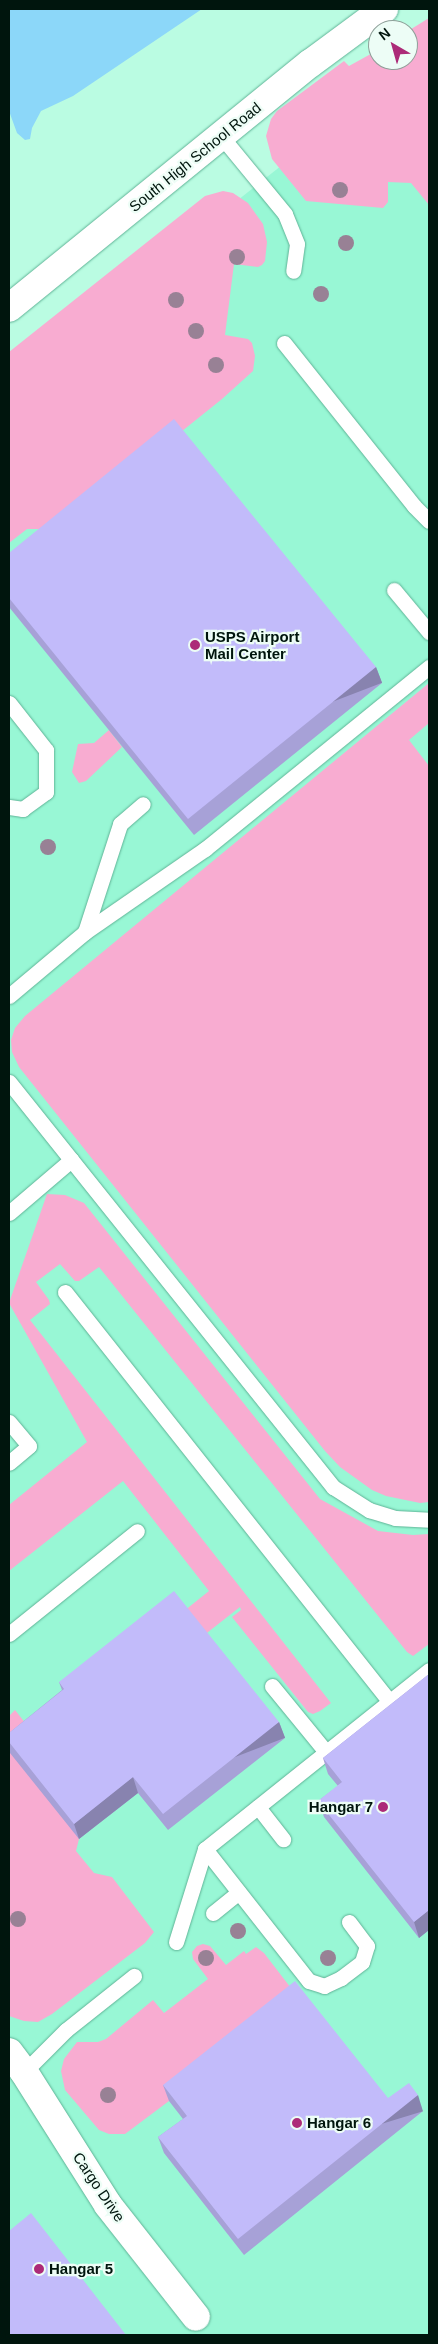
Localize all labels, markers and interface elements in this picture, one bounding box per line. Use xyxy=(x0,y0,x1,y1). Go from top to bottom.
north arrow xyxy=(368,20,418,70)
text: N xyxy=(375,25,393,43)
street label: South High School Road xyxy=(126,98,264,216)
place label: USPS Airport Mail Center xyxy=(205,627,300,662)
marker: USPS Airport Mail Center xyxy=(189,639,201,651)
place label: Hangar 7 xyxy=(309,1798,373,1816)
marker: Hangar 7 xyxy=(377,1801,389,1813)
place label: Hangar 6 xyxy=(307,2114,371,2132)
marker: Hangar 6 xyxy=(291,2117,303,2129)
street label: Cargo Drive xyxy=(69,2149,129,2225)
place label: Hangar 5 xyxy=(49,2260,113,2278)
marker: Hangar 5 xyxy=(33,2263,45,2275)

